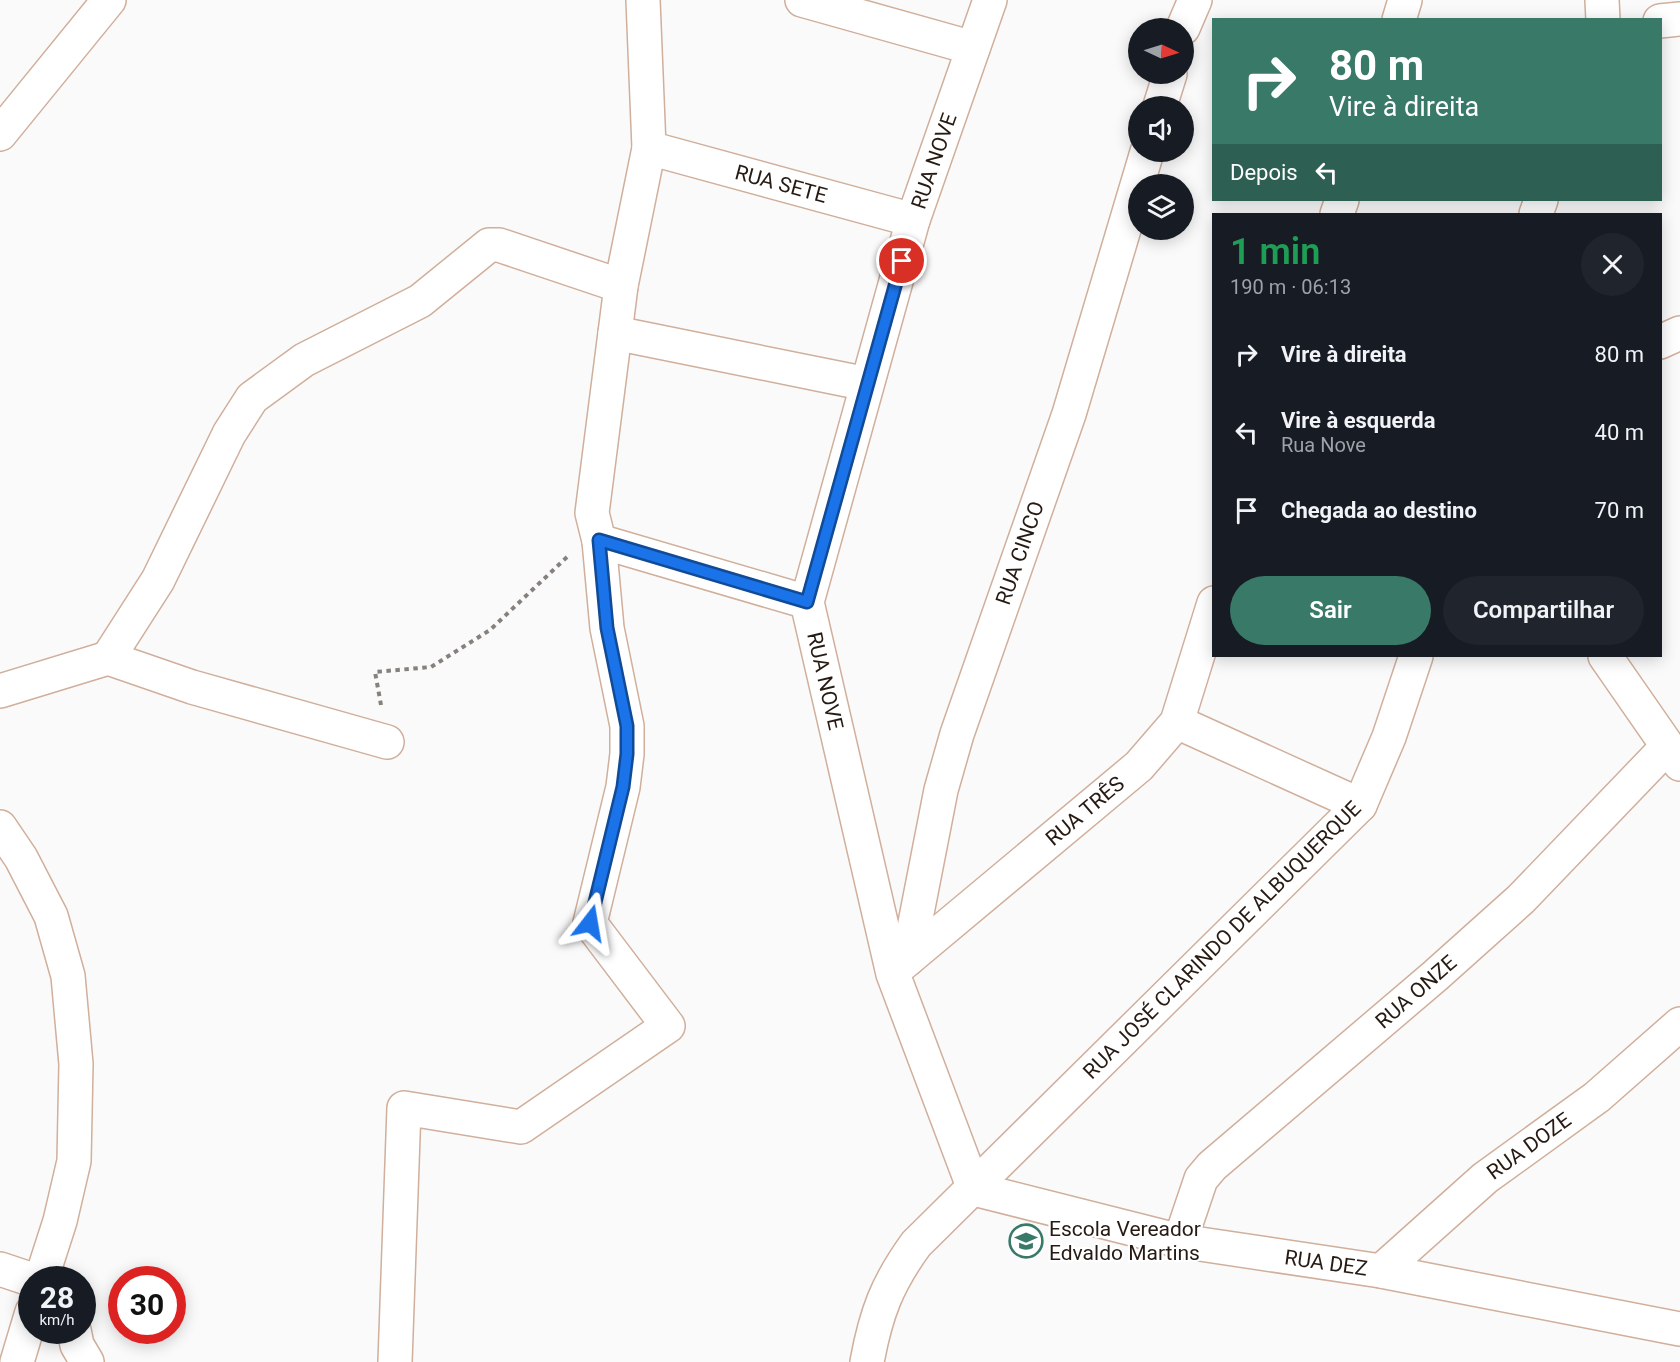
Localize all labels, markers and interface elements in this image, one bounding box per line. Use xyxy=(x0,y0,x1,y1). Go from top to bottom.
north arrow xyxy=(1128,18,1194,84)
map controls xyxy=(1128,18,1194,240)
text: 80 m xyxy=(1329,41,1424,90)
icon: right xyxy=(1230,42,1308,120)
text: Vire à direita xyxy=(1329,91,1479,123)
button: sound xyxy=(1128,96,1194,162)
street label: RUA NOVE xyxy=(906,110,962,212)
icon: left xyxy=(1310,156,1343,189)
street label: RUA SETE xyxy=(732,160,830,208)
text: Depois xyxy=(1230,160,1298,185)
button: layers xyxy=(1128,174,1194,240)
text: 1 min xyxy=(1230,231,1320,273)
button: close xyxy=(1581,233,1644,296)
pin xyxy=(876,235,927,286)
icon: arrive xyxy=(885,244,918,277)
text: 190 m · 06:13 xyxy=(1230,275,1351,299)
icon: right xyxy=(1230,338,1263,371)
text: Vire à direita xyxy=(1281,342,1407,367)
text: 80 m xyxy=(1595,342,1644,367)
text: Vire à esquerda xyxy=(1281,408,1435,433)
icon: left xyxy=(1230,416,1263,449)
text: 40 m xyxy=(1595,420,1644,445)
text: Rua Nove xyxy=(1281,433,1366,457)
icon: arrive xyxy=(1230,494,1263,527)
street label: RUA CINCO xyxy=(991,498,1049,608)
text: Chegada ao destino xyxy=(1281,498,1477,523)
text: 70 m xyxy=(1595,498,1644,523)
button: Sair xyxy=(1230,576,1431,645)
button: Compartilhar xyxy=(1443,576,1644,645)
street label: RUA NOVE xyxy=(802,630,848,732)
street label: RUA TRÊS xyxy=(1041,771,1129,851)
street label: RUA JOSÉ CLARINDO DE ALBUQUERQUE xyxy=(1078,796,1366,1084)
position arrow xyxy=(558,891,622,955)
street label: RUA ONZE xyxy=(1371,950,1461,1034)
street label: RUA DOZE xyxy=(1482,1108,1576,1184)
place label: Escola Vereador Edvaldo Martins xyxy=(1049,1217,1201,1265)
school or university icon: Escola Vereador Edvaldo Martins xyxy=(1008,1223,1044,1259)
street label: RUA DEZ xyxy=(1283,1245,1369,1281)
speed limit sign: 30 xyxy=(108,1266,186,1344)
text: 28 xyxy=(40,1280,74,1315)
text: km/h xyxy=(39,1311,75,1329)

